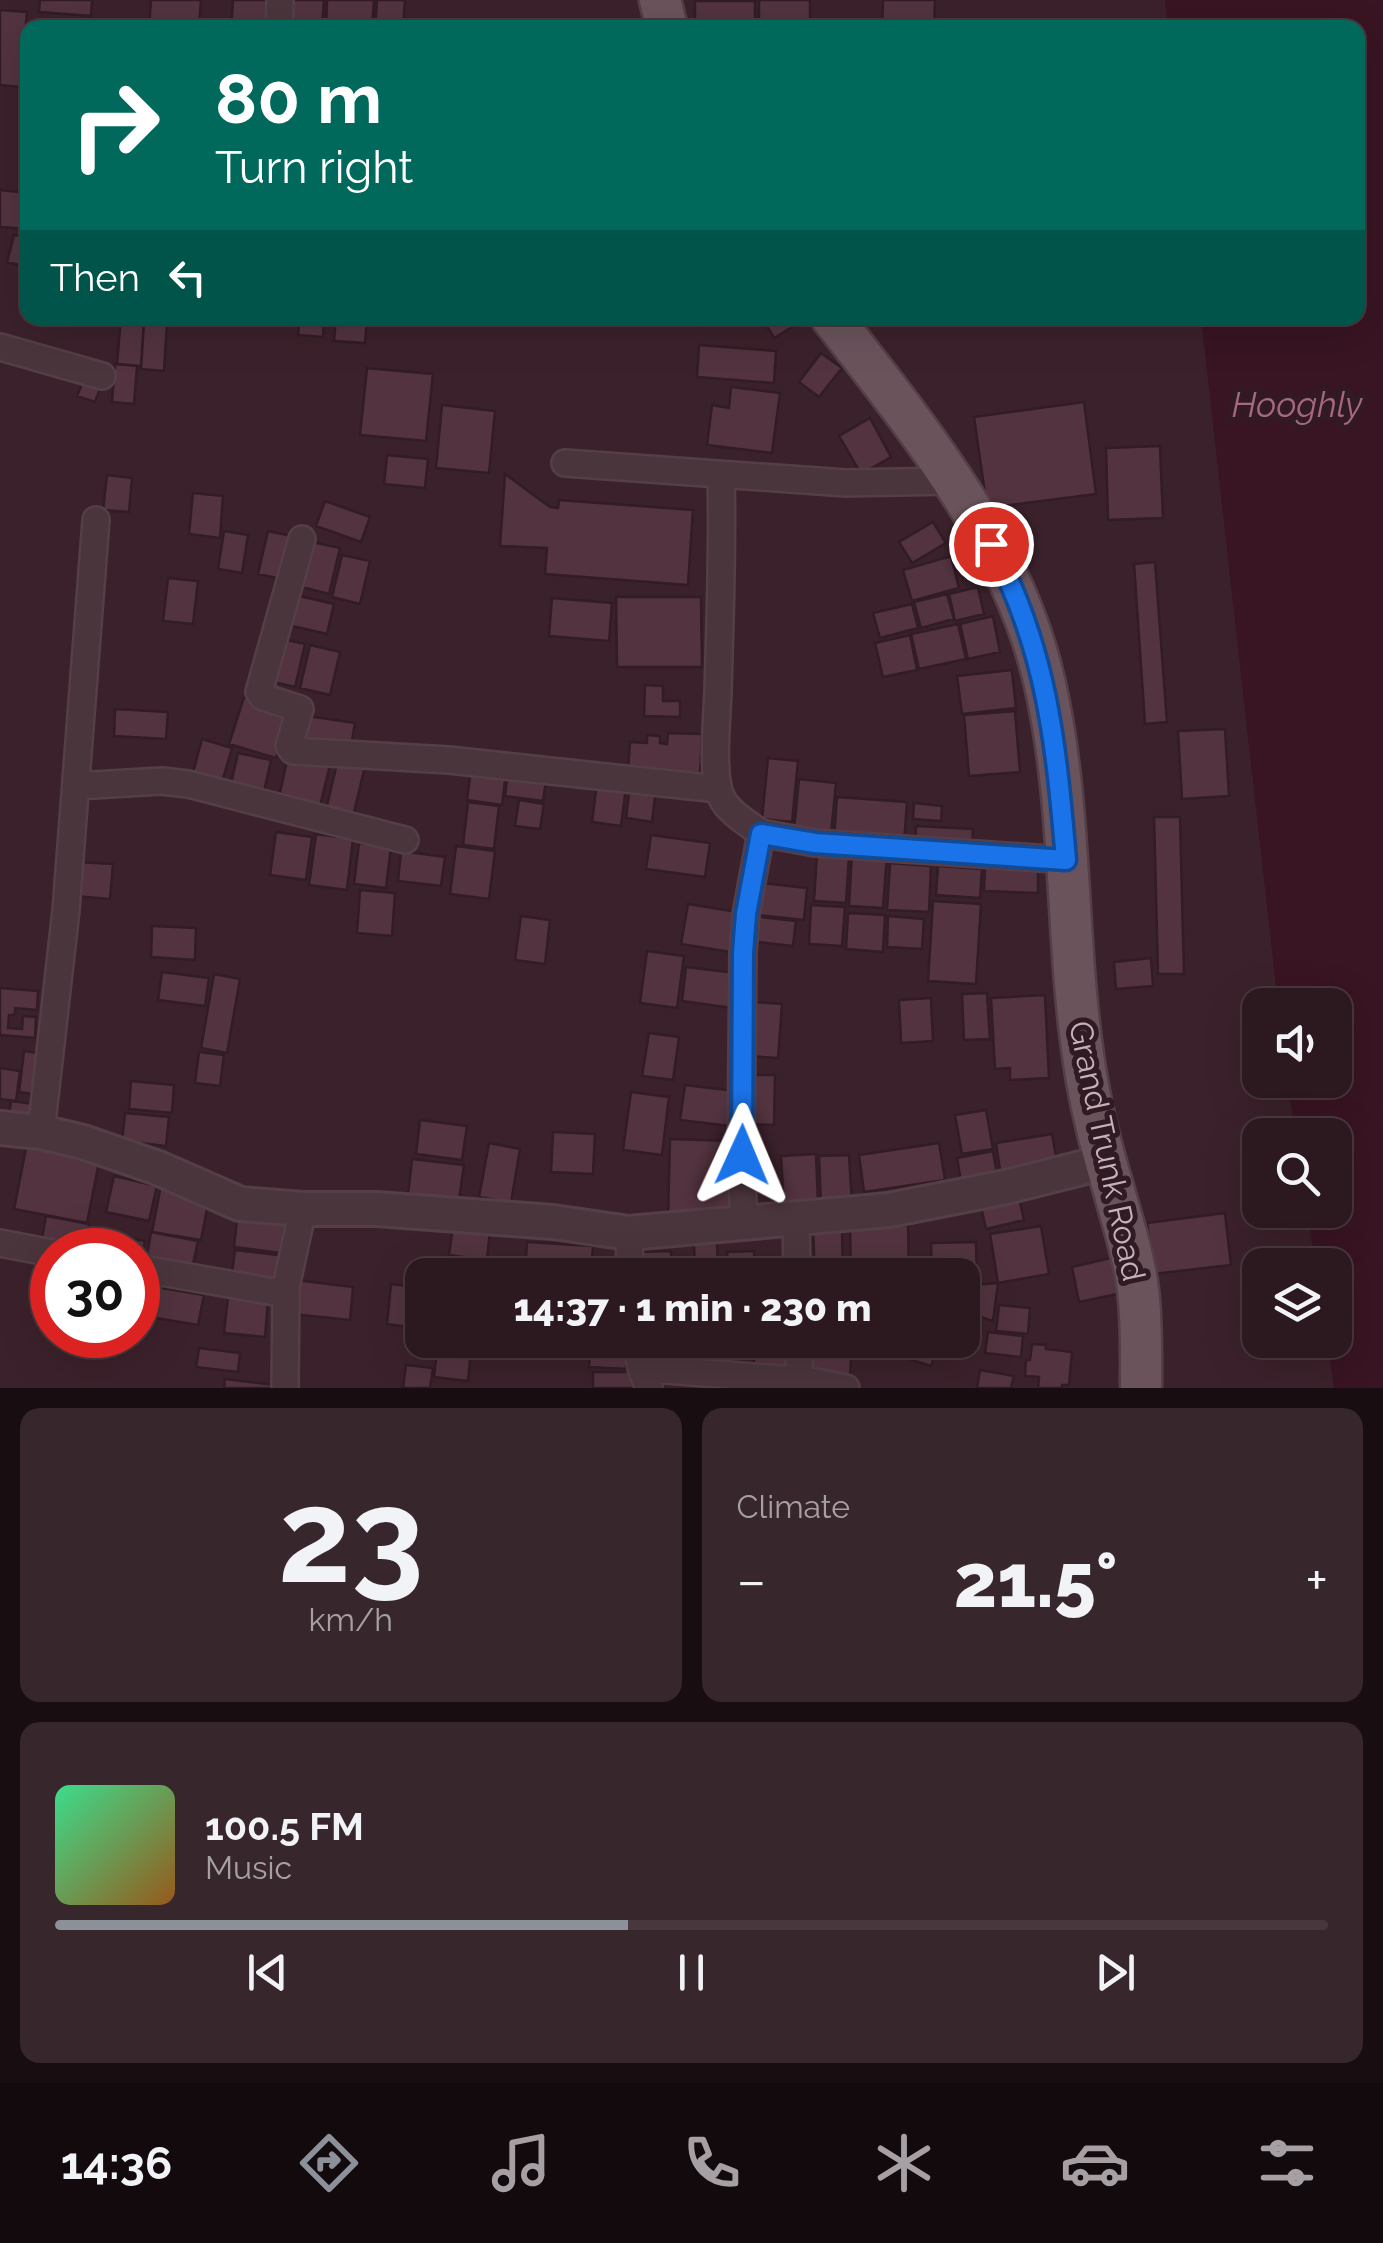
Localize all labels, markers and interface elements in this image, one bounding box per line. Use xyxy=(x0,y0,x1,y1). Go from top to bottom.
text: 80 m xyxy=(215,57,382,139)
icon: right xyxy=(50,60,180,190)
text: Turn right xyxy=(215,141,413,194)
icon: left xyxy=(160,250,215,305)
text: Then xyxy=(50,255,140,300)
water label: Hooghly xyxy=(1232,384,1363,425)
pin xyxy=(949,502,1034,587)
icon: arrive xyxy=(964,517,1019,572)
map controls xyxy=(1242,988,1352,1358)
button: sound xyxy=(1242,988,1352,1098)
street label: Grand Trunk Road xyxy=(1062,1018,1153,1284)
position arrow xyxy=(690,1103,794,1207)
button: search xyxy=(1242,1118,1352,1228)
speed limit sign: 30 xyxy=(30,1228,160,1358)
button: layers xyxy=(1242,1248,1352,1358)
text: 14:37 · 1 min · 230 m xyxy=(513,1285,872,1330)
text: 23 xyxy=(278,1460,424,1612)
text: Climate xyxy=(737,1488,850,1525)
text: 21.5° xyxy=(954,1536,1118,1625)
text: − xyxy=(737,1548,766,1613)
text: + xyxy=(1305,1548,1328,1613)
text: km/h xyxy=(309,1601,393,1638)
text: 100.5 FM xyxy=(205,1804,364,1849)
text: Music xyxy=(205,1849,292,1886)
icon: previous xyxy=(240,1945,295,2000)
icon: pause xyxy=(664,1945,719,2000)
icon: next xyxy=(1088,1945,1143,2000)
icon: directions xyxy=(294,2128,364,2198)
icon: music xyxy=(486,2128,556,2198)
icon: phone xyxy=(677,2128,747,2198)
icon: climate xyxy=(869,2128,939,2198)
icon: car xyxy=(1060,2128,1130,2198)
icon: filters xyxy=(1252,2128,1322,2198)
text: 14:36 xyxy=(61,2137,172,2190)

